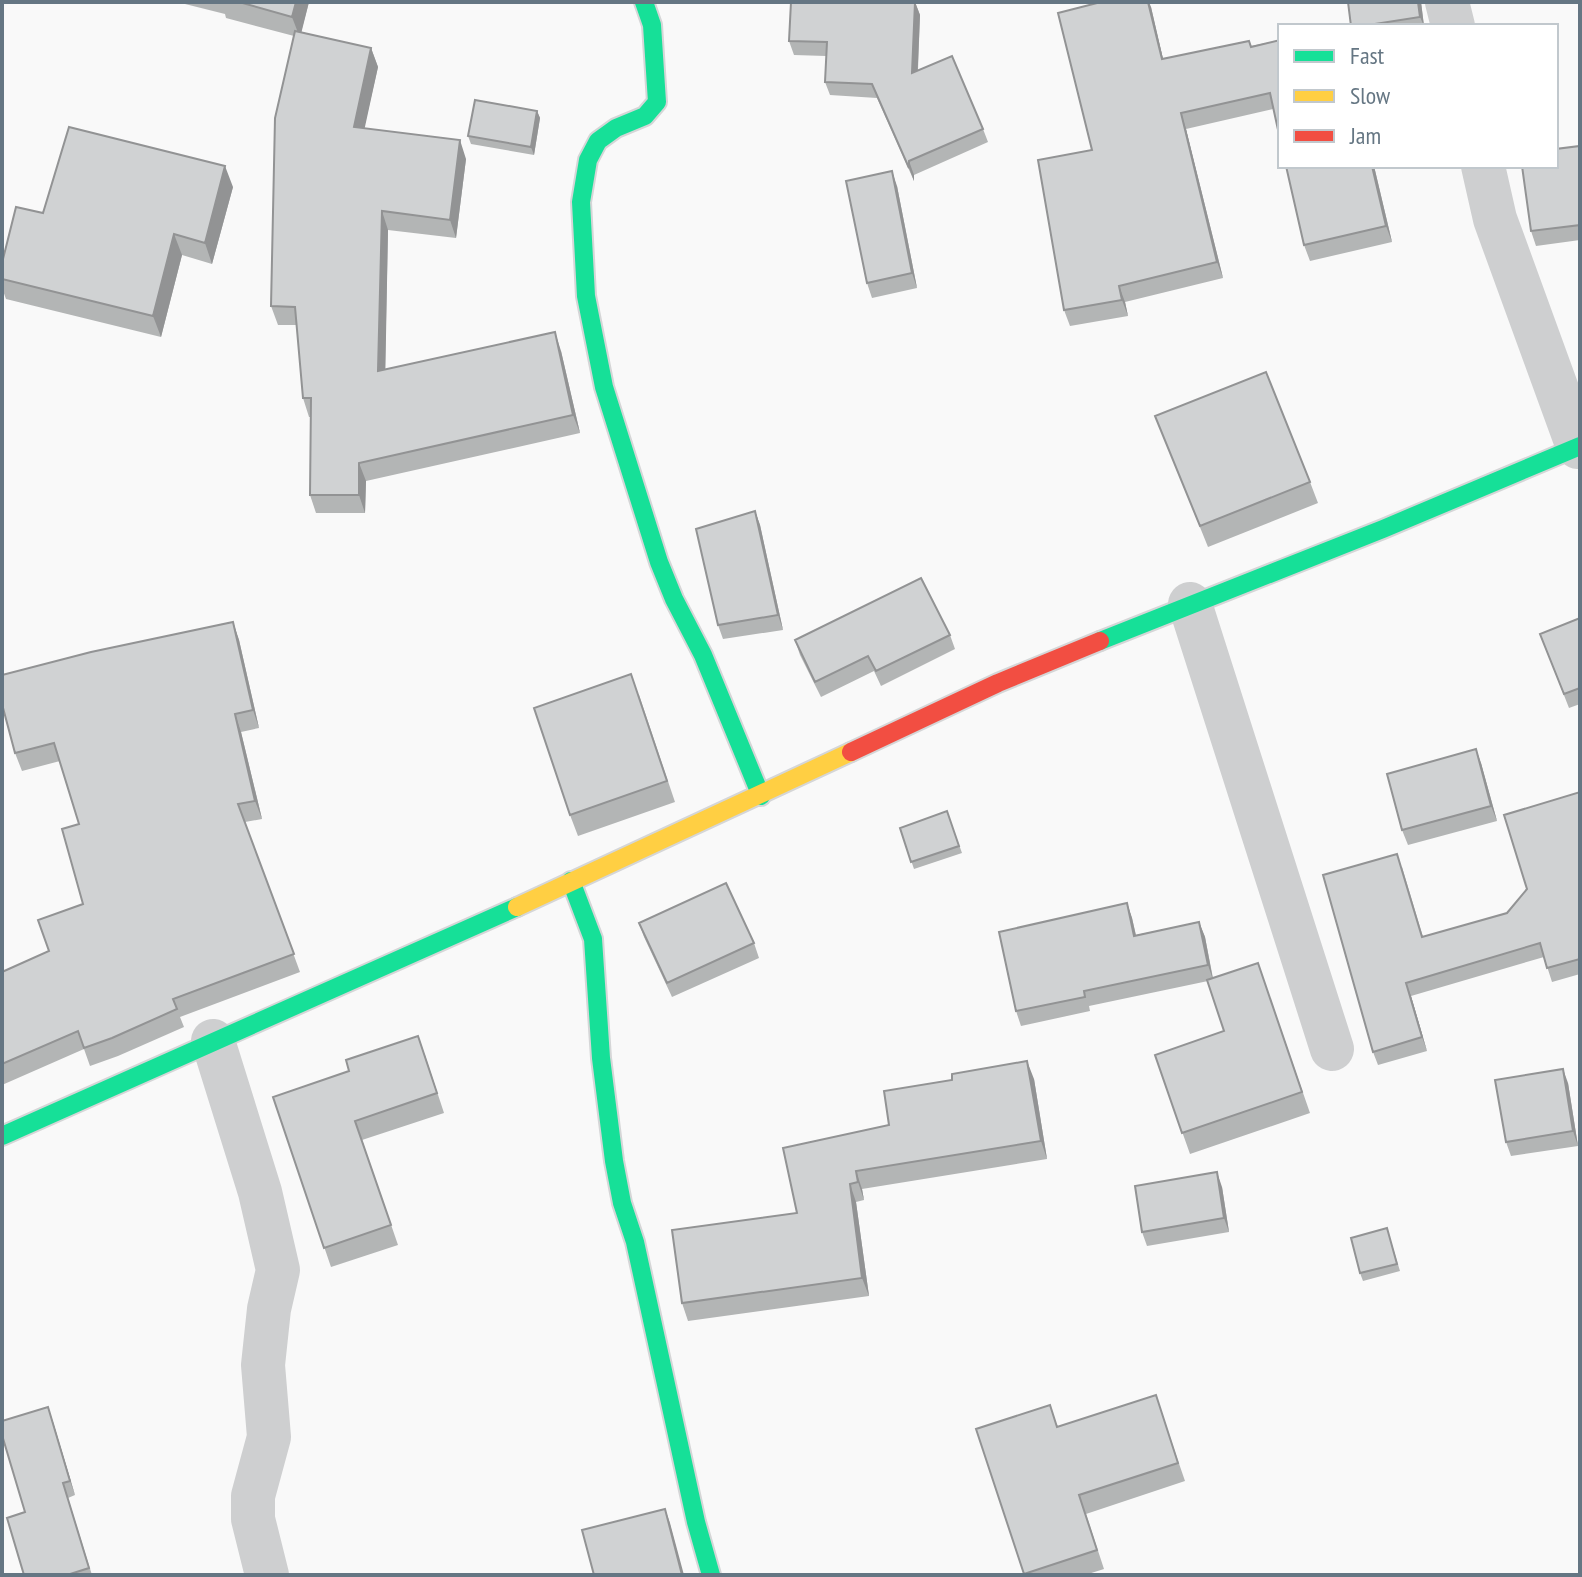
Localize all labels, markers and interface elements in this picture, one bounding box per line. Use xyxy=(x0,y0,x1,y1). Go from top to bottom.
legend xyxy=(1278,24,1558,168)
text: Fast xyxy=(1350,40,1385,71)
text: Slow xyxy=(1350,80,1391,111)
text: Jam xyxy=(1349,120,1381,151)

